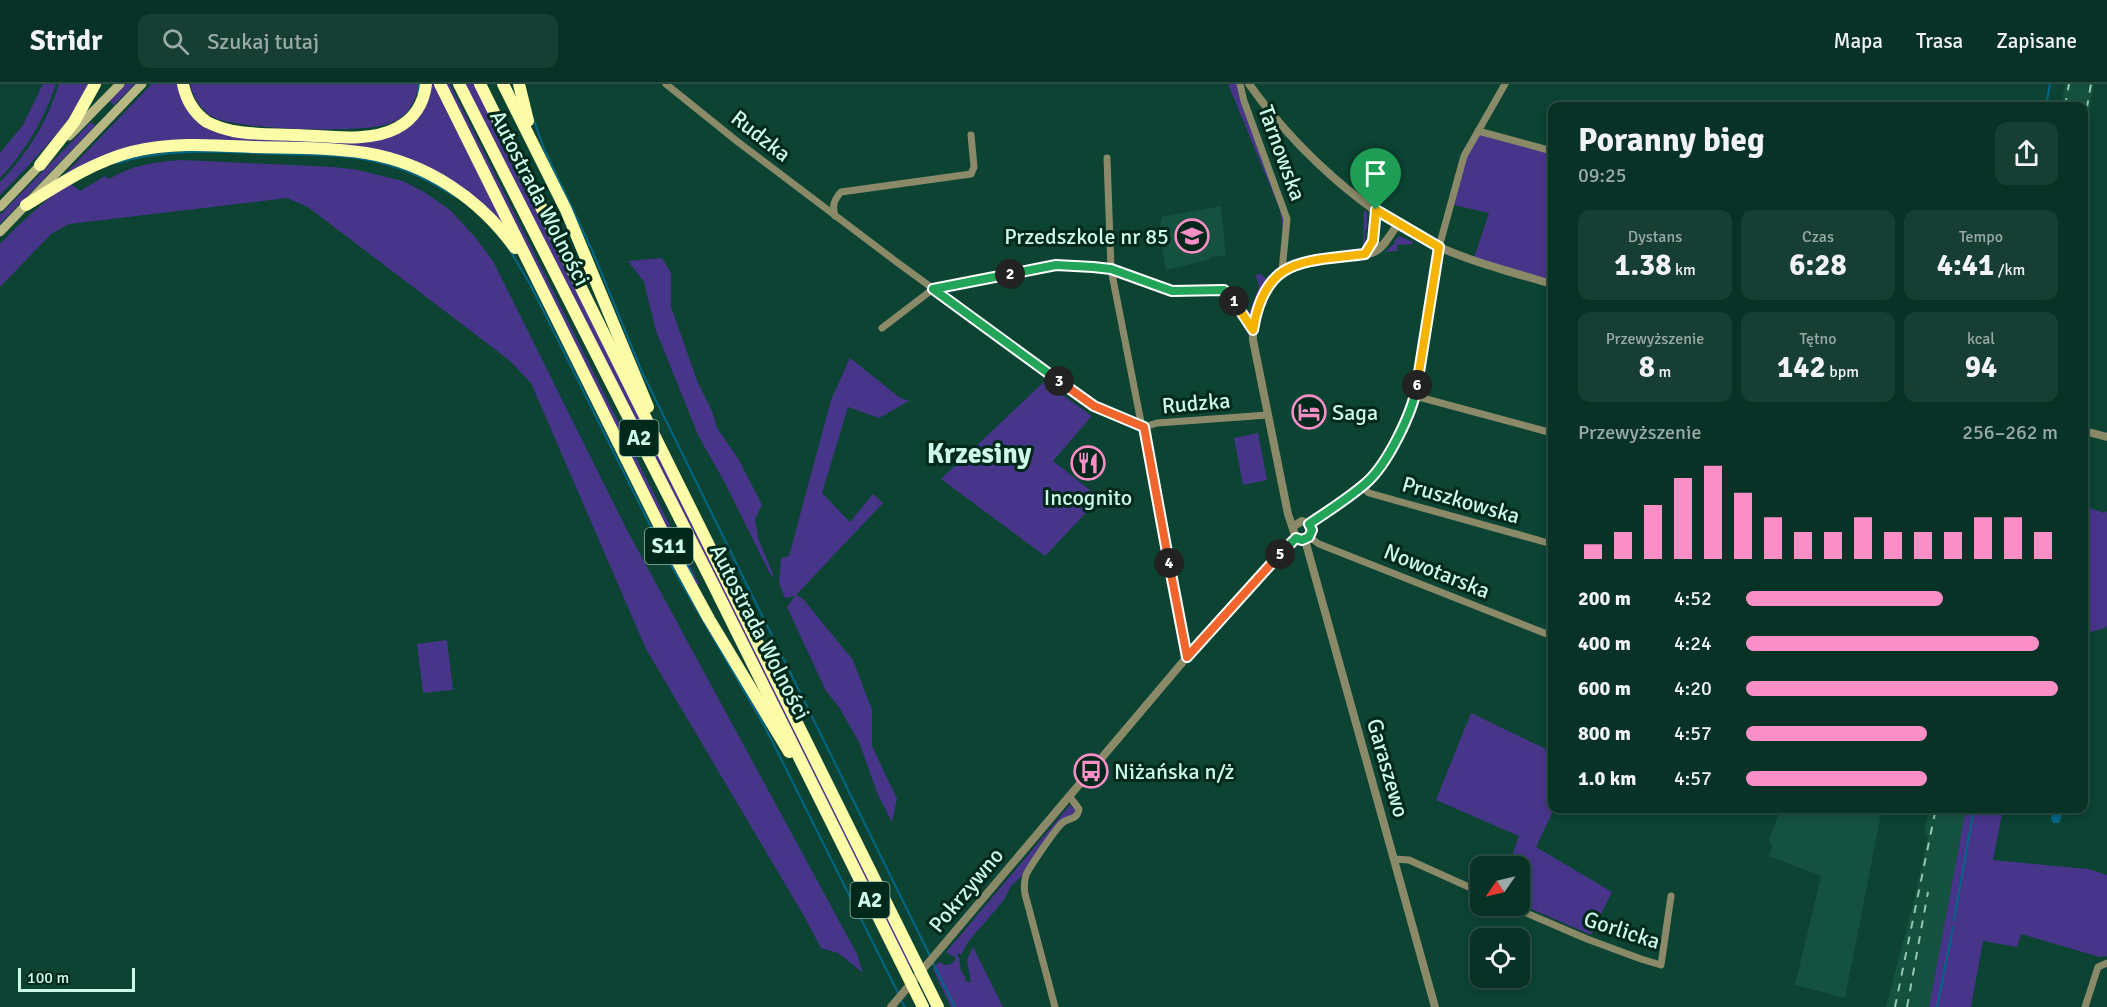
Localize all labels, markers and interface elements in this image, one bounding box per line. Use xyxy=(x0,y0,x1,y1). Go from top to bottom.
search box xyxy=(138,14,558,68)
text: Stridr xyxy=(30,24,102,58)
icon: search xyxy=(159,25,192,58)
text: Szukaj tutaj xyxy=(207,28,319,55)
text: Mapa xyxy=(1833,28,1883,54)
text: Trasa xyxy=(1916,28,1963,54)
text: Zapisane xyxy=(1996,28,2077,54)
street label: Tarnowska xyxy=(1252,102,1312,204)
street label: Rudzka xyxy=(726,104,796,168)
street label: Autostrada Wolności xyxy=(484,106,596,290)
text: Poranny bieg xyxy=(1578,120,1765,161)
button: share xyxy=(1995,122,2058,185)
pin xyxy=(1350,148,1401,210)
icon: arrive xyxy=(1359,157,1392,190)
text: 09:25 xyxy=(1578,163,1627,188)
school or university icon: Przedszkole nr 85 xyxy=(1174,218,1210,254)
place label: Przedszkole nr 85 xyxy=(1004,223,1169,250)
text: Dystans xyxy=(1628,227,1682,247)
text: Czas xyxy=(1802,227,1834,247)
text: Tempo xyxy=(1959,227,2003,247)
text: 1.38 xyxy=(1614,247,1671,284)
text: 6:28 xyxy=(1789,247,1847,284)
text: 4:41 xyxy=(1937,247,1994,284)
pin: 2 xyxy=(995,259,1025,289)
text: km xyxy=(1671,260,1696,280)
text: /km xyxy=(1994,260,2025,280)
text: 2 xyxy=(1006,264,1014,284)
pin: 1 xyxy=(1219,286,1249,316)
text: 1 xyxy=(1230,291,1238,311)
text: Przewyższenie xyxy=(1606,329,1704,349)
text: Tętno xyxy=(1799,329,1837,349)
text: kcal xyxy=(1967,329,1995,349)
text: 8 xyxy=(1639,349,1655,386)
text: 142 xyxy=(1777,349,1826,386)
text: 94 xyxy=(1965,349,1997,386)
text: m xyxy=(1655,362,1671,382)
text: bpm xyxy=(1826,362,1859,382)
pin: 3 xyxy=(1044,366,1074,396)
pin: 6 xyxy=(1402,370,1432,400)
text: 3 xyxy=(1055,371,1063,391)
text: 6 xyxy=(1413,375,1421,395)
street label: Rudzka xyxy=(1161,387,1231,419)
hotel icon: Saga xyxy=(1291,394,1327,430)
place label: Saga xyxy=(1332,399,1378,426)
road number: A2 xyxy=(620,420,658,456)
text: Przewyższenie xyxy=(1578,420,1701,445)
text: 256–262 m xyxy=(1962,420,2058,445)
district label: Krzesiny xyxy=(927,437,1031,471)
restaurant icon: Incognito xyxy=(1070,445,1106,481)
street label: Pruszkowska xyxy=(1399,470,1523,530)
place label: Incognito xyxy=(1044,484,1132,511)
road number: S11 xyxy=(645,528,693,564)
street label: Nowotarska xyxy=(1380,538,1494,604)
pin: 5 xyxy=(1265,539,1295,569)
street label: Autostrada Wolności xyxy=(704,540,816,724)
text: 5 xyxy=(1276,544,1284,564)
pin: 4 xyxy=(1154,548,1184,578)
text: 4 xyxy=(1165,553,1173,573)
text: 200 m xyxy=(1578,586,1631,611)
text: 4:52 xyxy=(1674,586,1712,611)
text: 400 m xyxy=(1578,631,1631,656)
text: 4:24 xyxy=(1674,631,1712,656)
text: 600 m xyxy=(1578,676,1631,701)
text: 4:20 xyxy=(1674,676,1712,701)
street label: Garaszewo xyxy=(1361,716,1415,820)
text: 800 m xyxy=(1578,721,1631,746)
text: 4:57 xyxy=(1674,721,1712,746)
bus stop icon: Niżańska n/ż xyxy=(1073,753,1109,789)
place label: Niżańska n/ż xyxy=(1114,758,1235,785)
text: 1.0 km xyxy=(1578,766,1636,791)
text: 4:57 xyxy=(1674,766,1712,791)
street label: Pokrzywno xyxy=(923,842,1009,938)
north arrow xyxy=(1470,856,1530,916)
map controls xyxy=(1470,856,1530,988)
road number: A2 xyxy=(850,882,890,918)
street label: Gorlicka xyxy=(1580,905,1664,955)
button: locate xyxy=(1470,928,1530,988)
scale bar xyxy=(18,965,135,992)
text: 100 m xyxy=(27,968,69,988)

